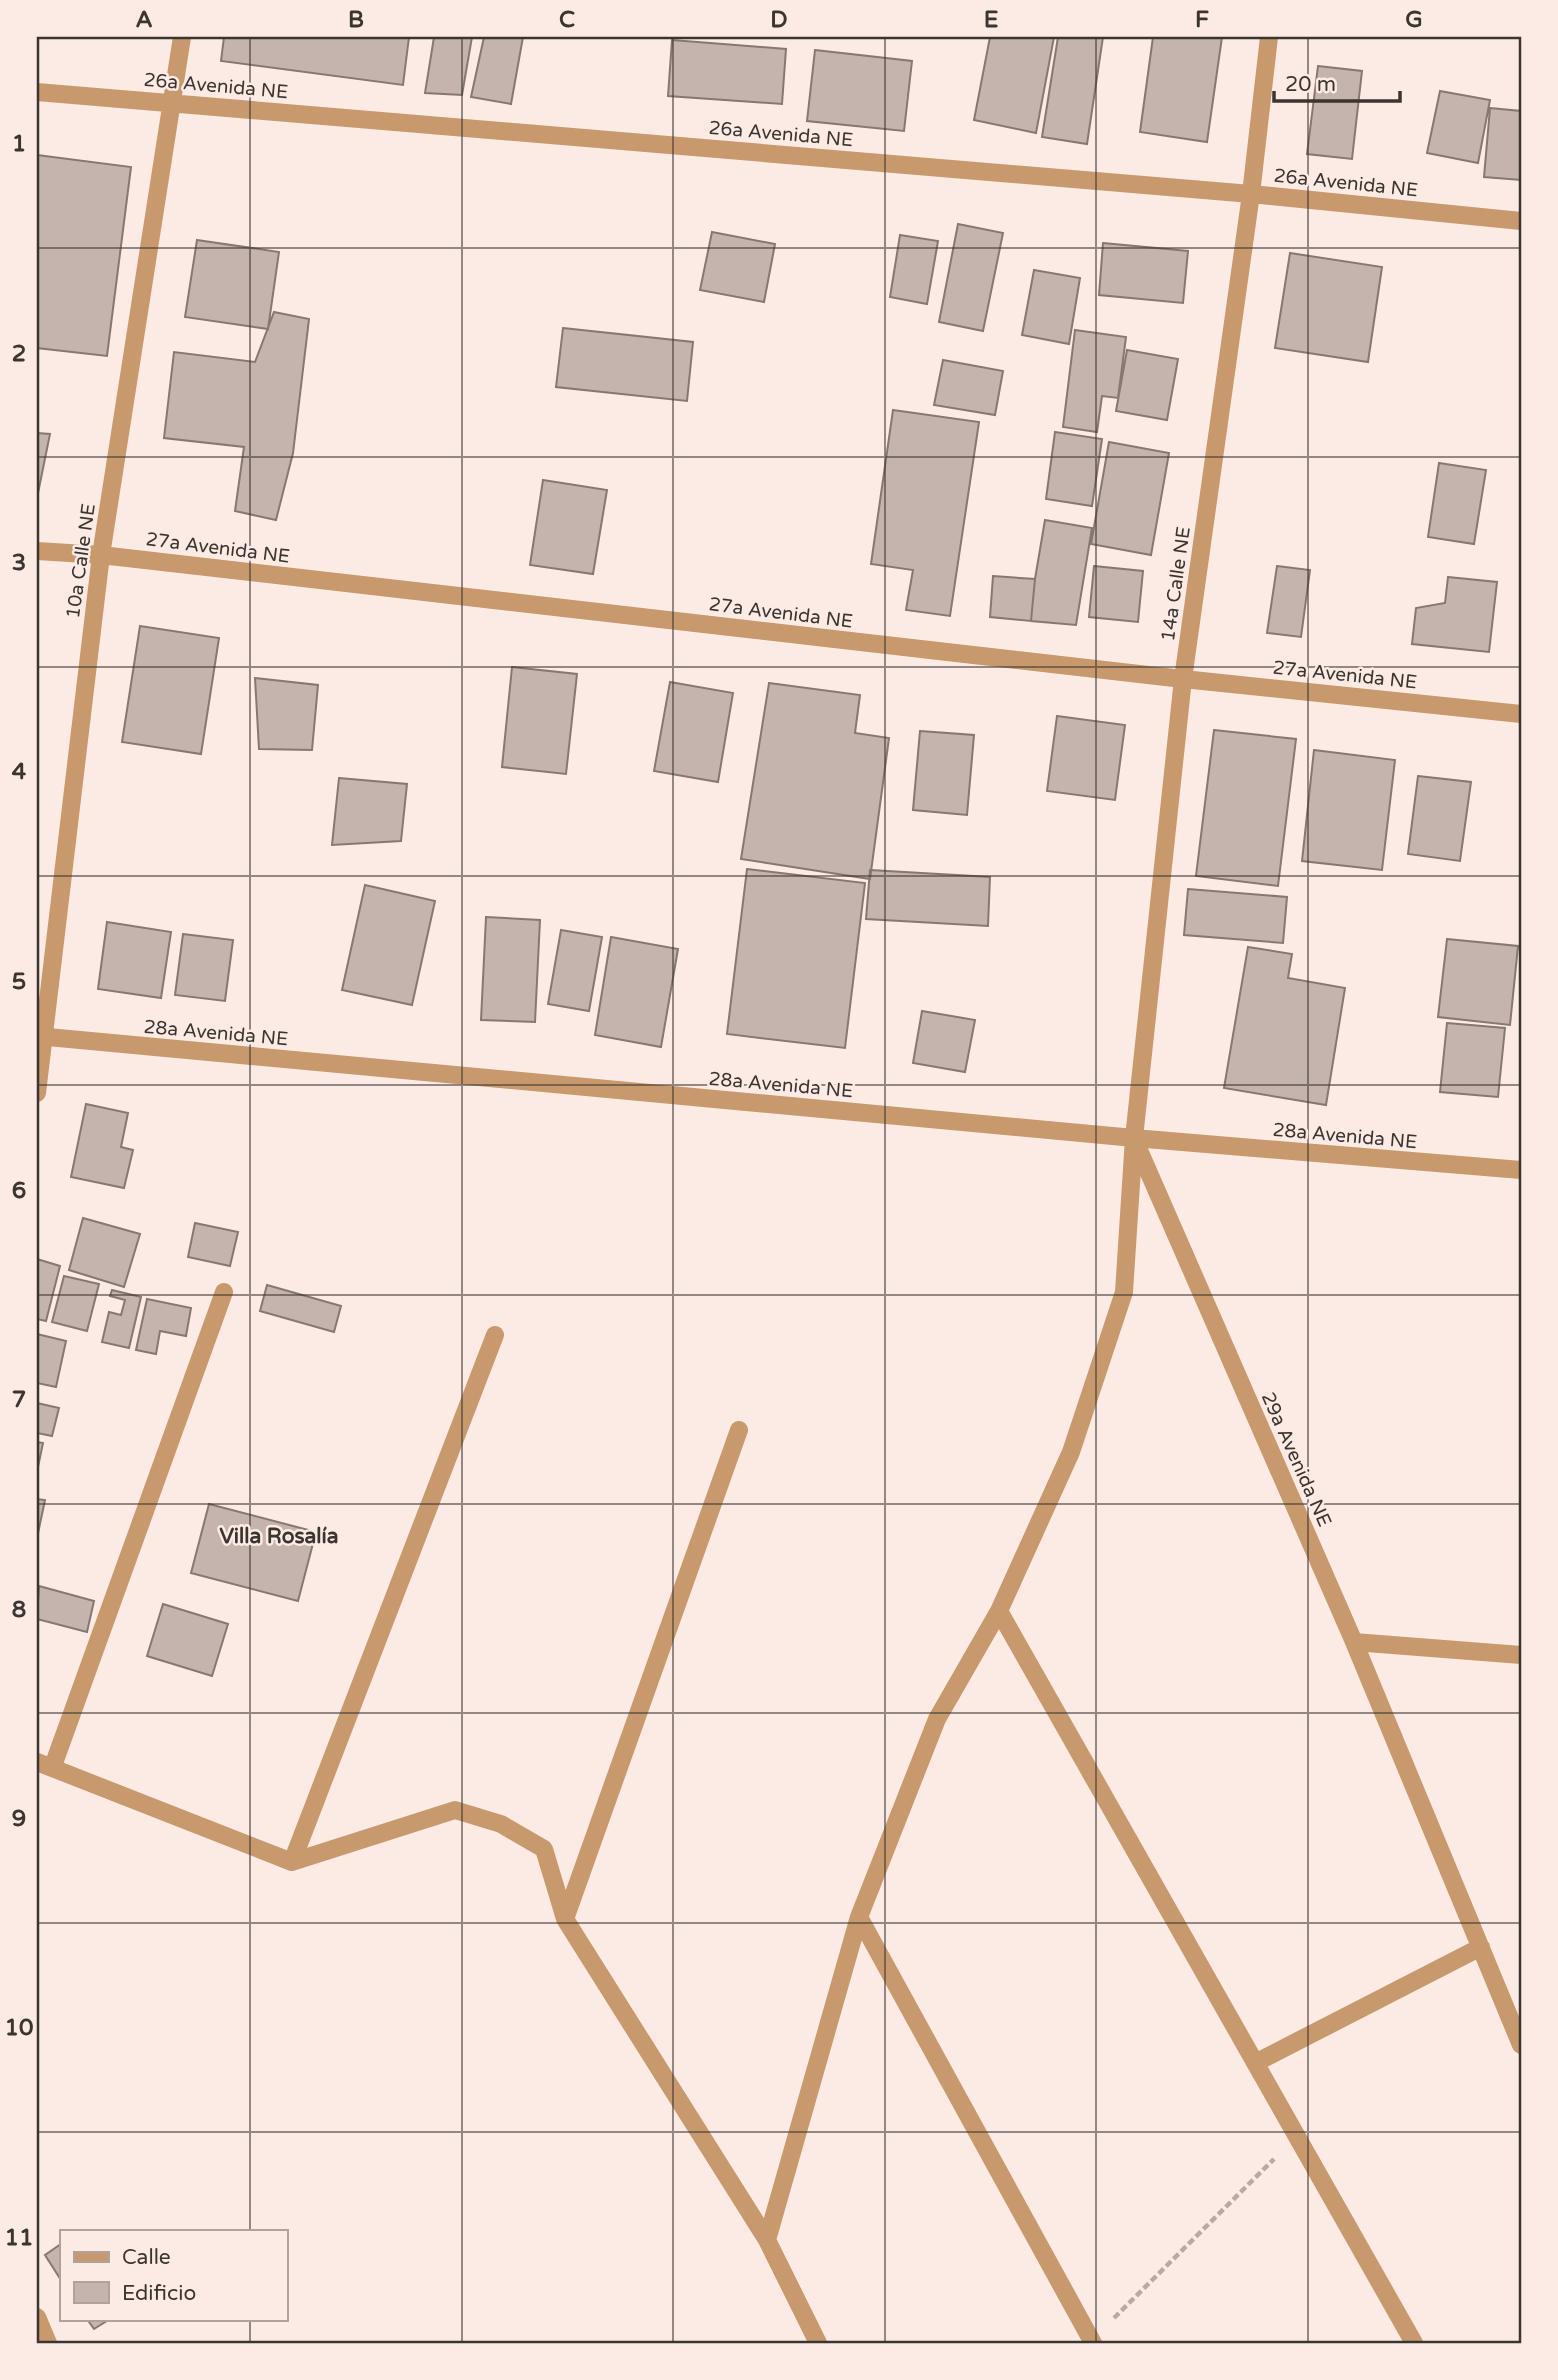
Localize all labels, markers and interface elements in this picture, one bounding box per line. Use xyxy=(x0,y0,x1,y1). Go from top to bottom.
text: A xyxy=(135,6,153,34)
text: B xyxy=(348,6,364,34)
text: C xyxy=(559,6,575,34)
text: D xyxy=(770,6,788,34)
text: E xyxy=(984,6,998,34)
text: F xyxy=(1195,6,1209,34)
text: G xyxy=(1405,6,1423,34)
scale bar xyxy=(1274,60,1400,104)
street label: 26a Avenida NE xyxy=(143,69,289,103)
text: 20 m xyxy=(1285,72,1336,97)
street label: 26a Avenida NE xyxy=(708,117,854,151)
text: 1 xyxy=(12,130,26,158)
street label: 26a Avenida NE xyxy=(1273,164,1419,202)
text: 2 xyxy=(12,340,26,368)
street label: 10a Calle NE xyxy=(62,502,100,620)
street label: 14a Calle NE xyxy=(1157,525,1195,643)
street label: 27a Avenida NE xyxy=(145,528,291,568)
text: 3 xyxy=(12,549,26,577)
street label: 27a Avenida NE xyxy=(708,593,854,633)
street label: 27a Avenida NE xyxy=(1272,656,1418,694)
text: 4 xyxy=(12,758,27,786)
text: 5 xyxy=(12,968,26,996)
street label: 28a Avenida NE xyxy=(143,1016,289,1050)
street label: 28a Avenida NE xyxy=(708,1068,854,1102)
street label: 28a Avenida NE xyxy=(1272,1119,1418,1153)
text: 6 xyxy=(12,1177,26,1205)
text: 7 xyxy=(12,1386,26,1414)
street label: 29a Avenida NE xyxy=(1257,1389,1336,1530)
district label: Villa Rosalía xyxy=(219,1524,339,1549)
text: 8 xyxy=(12,1596,26,1624)
text: 9 xyxy=(12,1805,26,1833)
text: 10 xyxy=(5,2014,33,2042)
text: 11 xyxy=(5,2224,33,2252)
legend xyxy=(60,2230,287,2320)
text: Calle xyxy=(122,2245,171,2270)
text: Edificio xyxy=(122,2281,196,2306)

